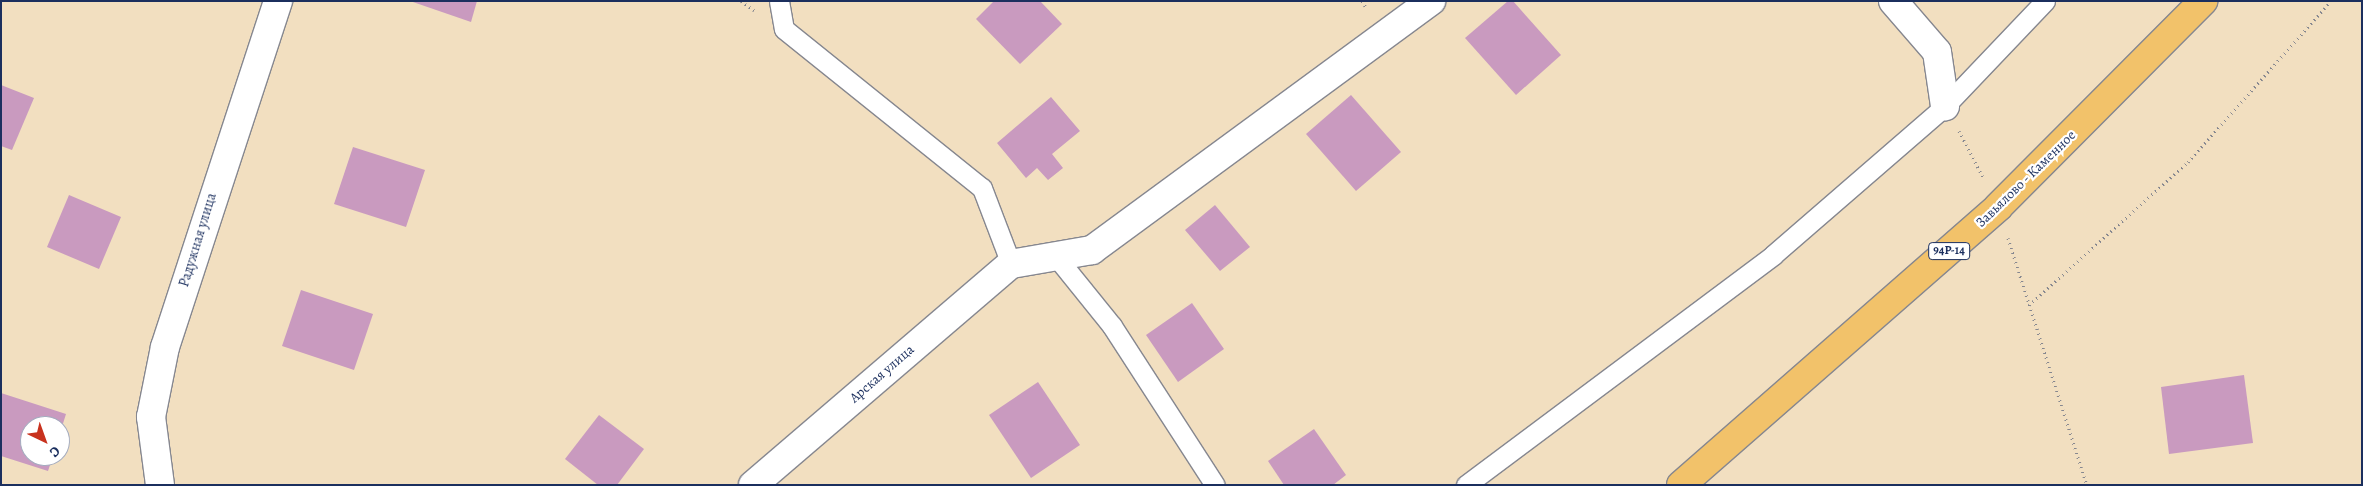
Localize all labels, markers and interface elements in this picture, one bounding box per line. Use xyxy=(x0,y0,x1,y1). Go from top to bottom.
street label: Завьялово - Каменное xyxy=(1972,127,2080,231)
street label: Радужная улица xyxy=(176,191,220,289)
road number: 94Р-14 xyxy=(1928,242,1970,260)
street label: Арская улица xyxy=(846,341,918,407)
north arrow xyxy=(20,416,70,466)
text: С xyxy=(45,442,64,462)

